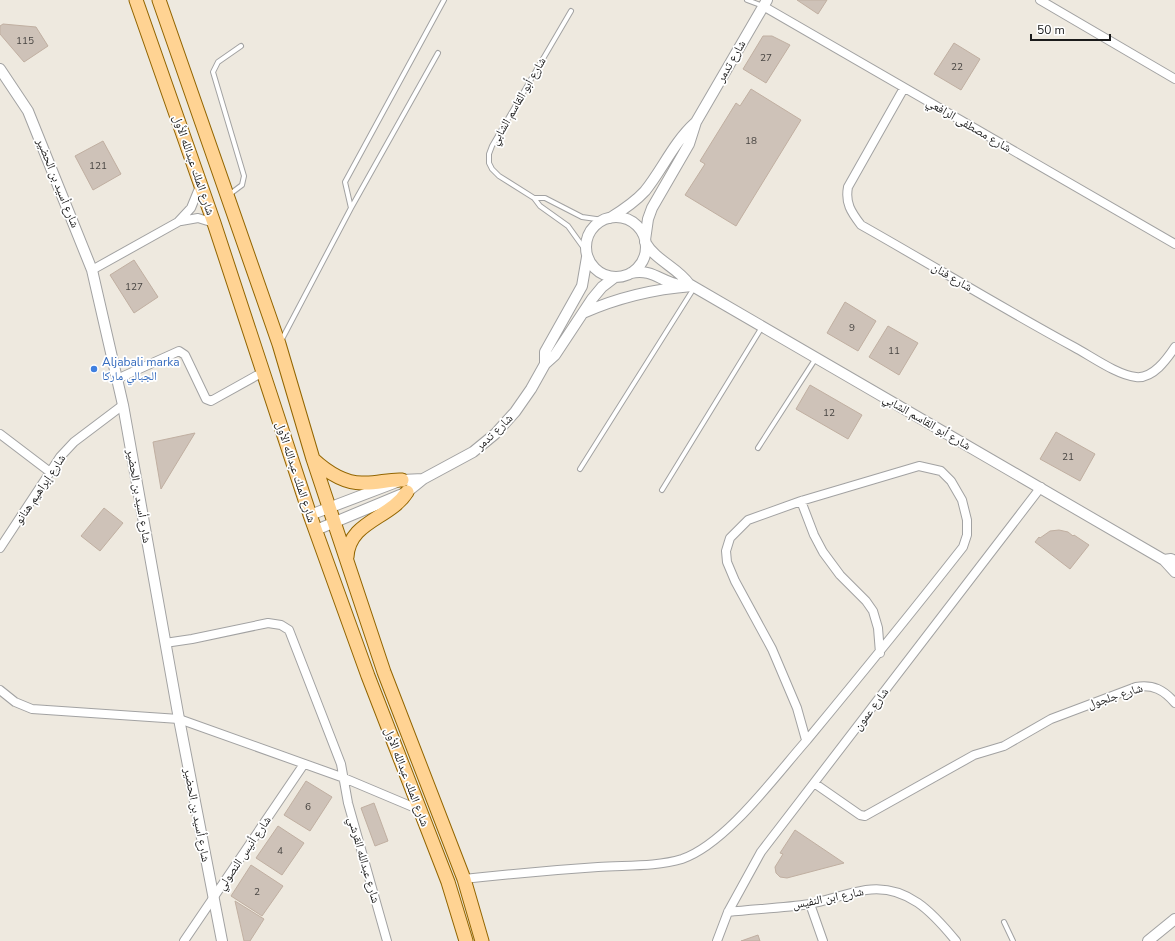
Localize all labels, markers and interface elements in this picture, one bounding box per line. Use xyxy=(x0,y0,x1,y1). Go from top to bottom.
scale bar xyxy=(1031,16,1110,42)
text: 50 m xyxy=(1037,22,1065,38)
house number: 115 xyxy=(16,34,34,48)
street label: شارع تدمر xyxy=(712,37,749,86)
house number: 27 xyxy=(760,51,772,65)
street label: شارع أبو القاسم الشابي xyxy=(486,54,552,149)
house number: 22 xyxy=(951,60,963,74)
street label: شارع مصطفى الرافعي xyxy=(923,94,1014,158)
street label: شارع الملك عبدالله الأول xyxy=(169,113,219,217)
house number: 18 xyxy=(745,134,757,148)
street label: شارع أسيد بن الحضير xyxy=(32,135,83,230)
house number: 121 xyxy=(89,159,107,173)
street label: شارع فنان xyxy=(929,259,975,295)
house number: 127 xyxy=(125,280,143,294)
house number: 9 xyxy=(849,321,855,335)
house number: 11 xyxy=(888,344,900,358)
place label: Aljabali marka الجبالي ماركا xyxy=(102,354,180,386)
marker: Aljabali marka الجبالي ماركا xyxy=(89,364,99,374)
street label: شارع أبو القاسم الشابي xyxy=(879,390,974,456)
house number: 12 xyxy=(823,406,835,420)
street label: شارع تدمر xyxy=(471,410,516,454)
street label: شارع الملك عبدالله الأول xyxy=(272,420,320,525)
street label: شارع أسيد بن الحضير xyxy=(123,447,155,544)
house number: 21 xyxy=(1062,450,1074,464)
street label: شارع إبراهيم هنانو xyxy=(11,451,69,527)
street label: شارع جلجول xyxy=(1085,680,1145,712)
street label: شارع عمون xyxy=(850,684,892,734)
street label: شارع الملك عبدالله الأول xyxy=(381,725,433,829)
street label: شارع أسيد بن الحضير xyxy=(180,766,214,863)
house number: 6 xyxy=(305,800,311,814)
street label: شارع أنيس النصولي xyxy=(213,813,277,894)
street label: شارع عبدالله القرشي xyxy=(342,815,384,906)
house number: 4 xyxy=(277,844,283,858)
street label: شارع ابن النفيس xyxy=(791,883,865,913)
house number: 2 xyxy=(254,885,260,899)

